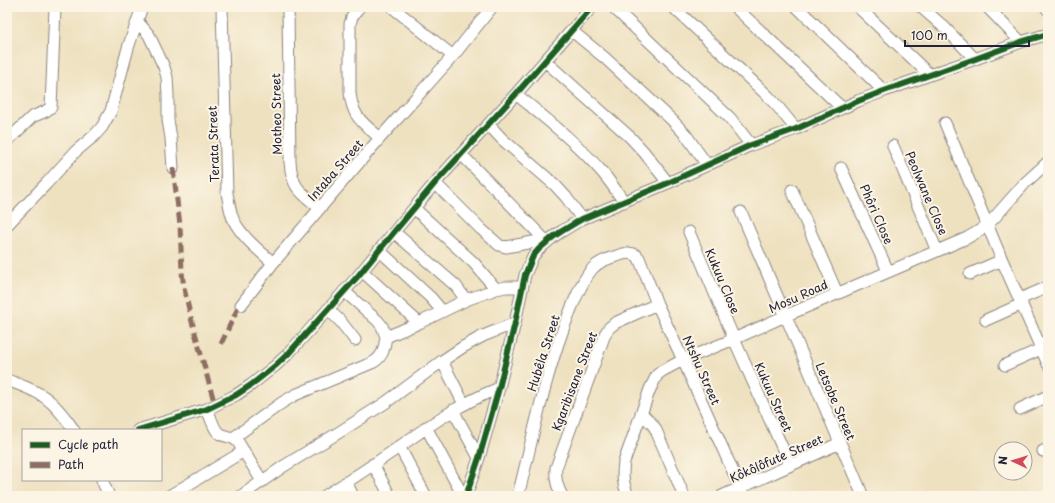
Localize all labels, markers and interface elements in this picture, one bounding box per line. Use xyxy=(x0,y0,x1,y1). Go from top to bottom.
scale bar xyxy=(905,22,1029,48)
text: 100 m xyxy=(911,26,948,44)
street label: Motheo Street xyxy=(266,73,286,155)
street label: Terata Street xyxy=(203,105,223,183)
street label: Intaba Street xyxy=(303,135,367,205)
street label: Peolwane Close xyxy=(901,148,953,238)
street label: Phôri Close xyxy=(856,181,898,247)
street label: Kukuu Close xyxy=(701,245,745,317)
street label: Mosu Road xyxy=(765,275,831,317)
street label: Hubêla Street xyxy=(522,312,564,394)
street label: Kgaribisane Street xyxy=(547,329,601,433)
street label: Ntshu Street xyxy=(679,332,725,408)
street label: Kukuu Street xyxy=(751,359,797,435)
street label: Letsobe Street xyxy=(811,359,861,443)
legend xyxy=(22,429,162,481)
street label: Kôkôlôfute Street xyxy=(727,429,826,487)
text: Cycle path xyxy=(58,435,119,453)
north arrow xyxy=(993,441,1033,481)
text: Path xyxy=(58,455,84,473)
text: N xyxy=(994,455,1011,465)

